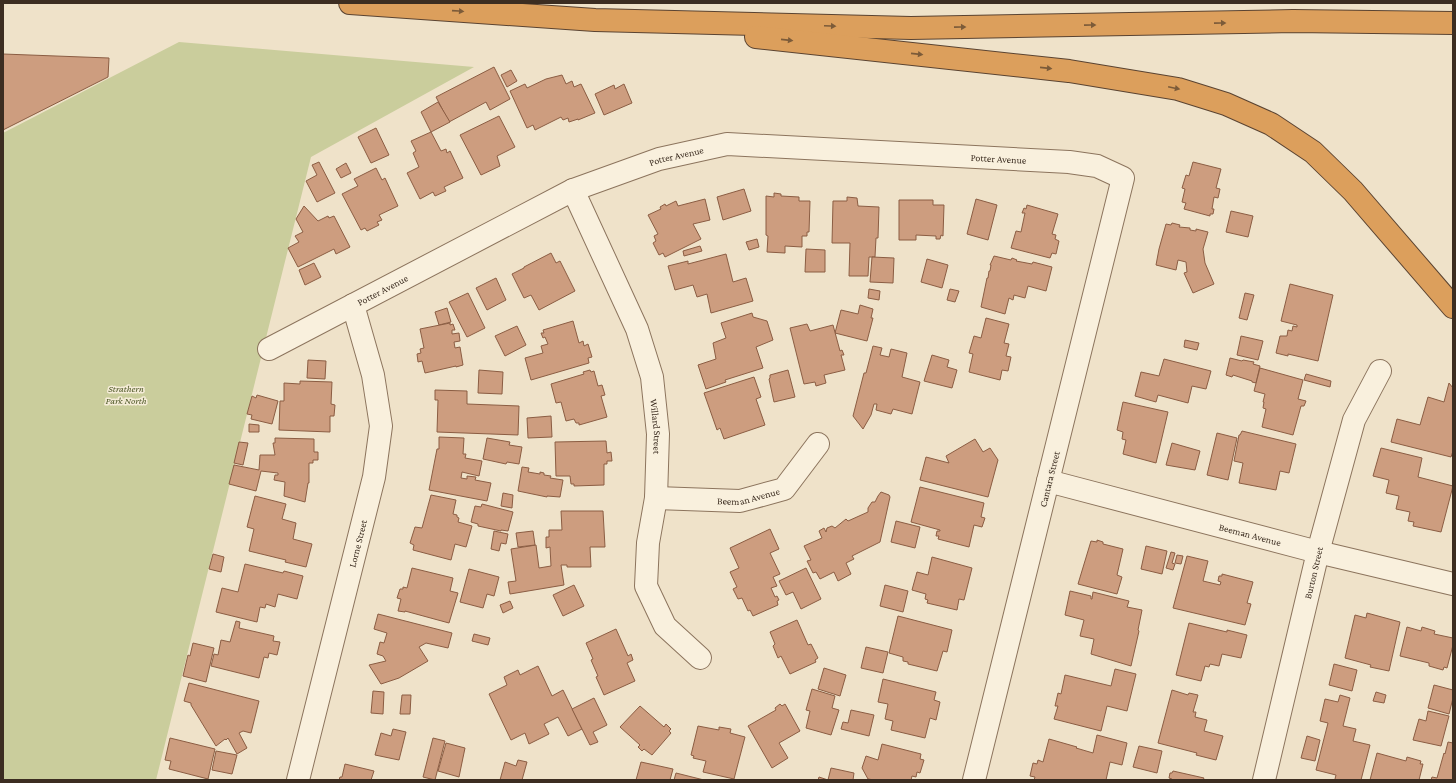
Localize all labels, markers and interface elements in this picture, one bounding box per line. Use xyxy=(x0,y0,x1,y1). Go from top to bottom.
one-way arrow xyxy=(452,7,464,14)
one-way arrow xyxy=(1214,19,1226,26)
one-way arrow xyxy=(1084,22,1097,28)
one-way arrow xyxy=(824,23,837,29)
one-way arrow xyxy=(954,24,967,30)
one-way arrow xyxy=(781,37,793,44)
one-way arrow xyxy=(911,51,923,57)
one-way arrow xyxy=(1040,65,1052,71)
one-way arrow xyxy=(1168,86,1180,92)
street label: Potter Avenue xyxy=(648,144,705,168)
street label: Potter Avenue xyxy=(970,152,1027,166)
street label: Potter Avenue xyxy=(355,272,410,308)
park label: Strathern Park North xyxy=(105,383,147,406)
street label: Willard Street xyxy=(648,398,663,455)
street label: Cantara Street xyxy=(1037,449,1062,508)
street label: Beeman Avenue xyxy=(717,485,782,507)
street label: Lorne Street xyxy=(347,518,369,568)
street label: Beeman Avenue xyxy=(1218,521,1283,548)
street label: Burton Street xyxy=(1302,545,1325,600)

